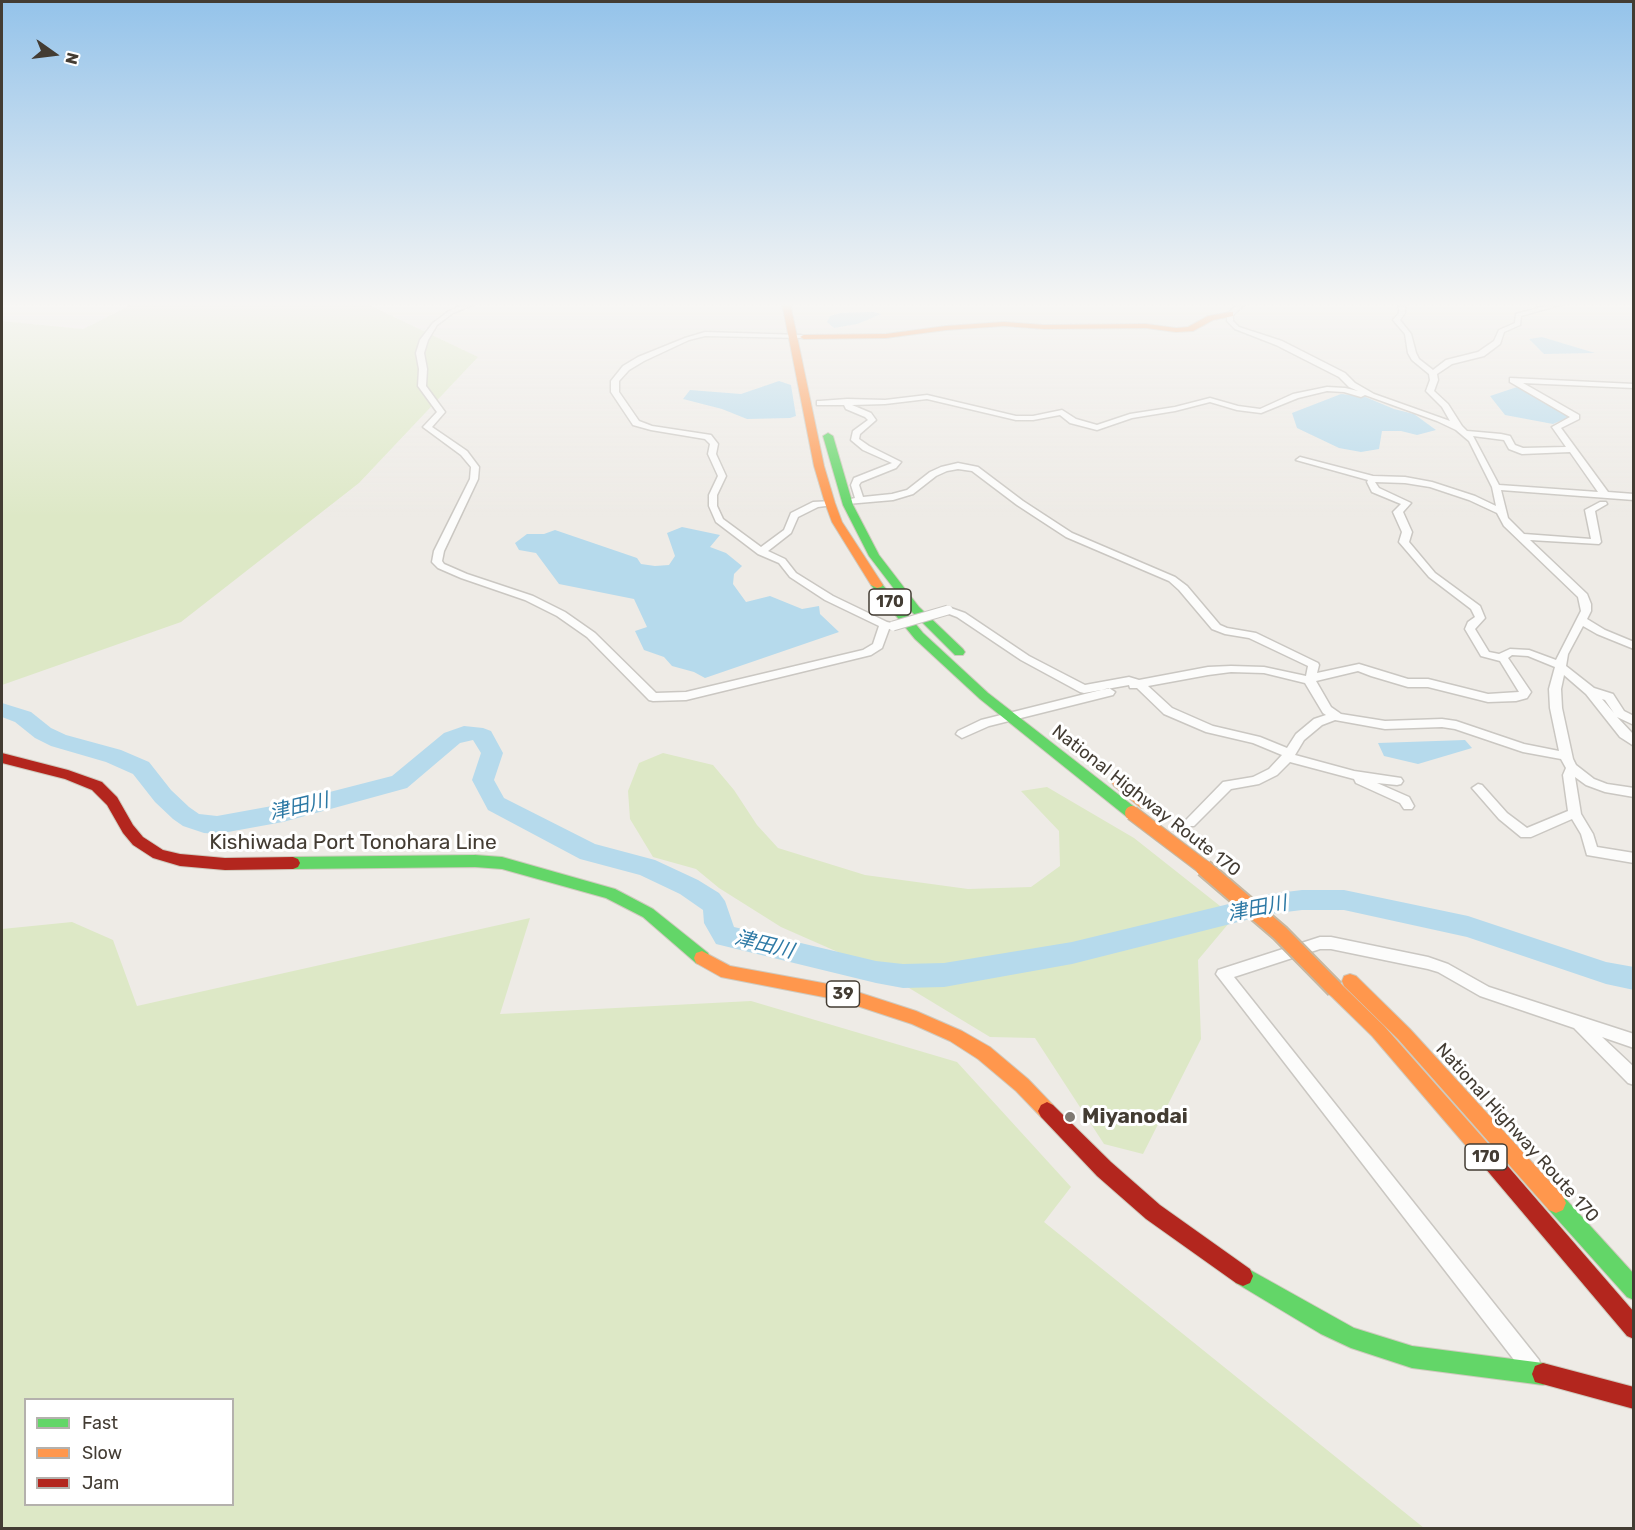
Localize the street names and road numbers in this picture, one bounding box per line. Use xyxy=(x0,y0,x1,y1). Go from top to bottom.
road number: 170 xyxy=(869,589,911,615)
street label: National Highway Route 170 xyxy=(1047,721,1245,881)
street label: Kishiwada Port Tonohara Line xyxy=(209,830,497,856)
road number: 39 xyxy=(826,981,860,1007)
street label: National Highway Route 170 xyxy=(1431,1039,1603,1227)
road number: 170 xyxy=(1465,1144,1507,1170)

